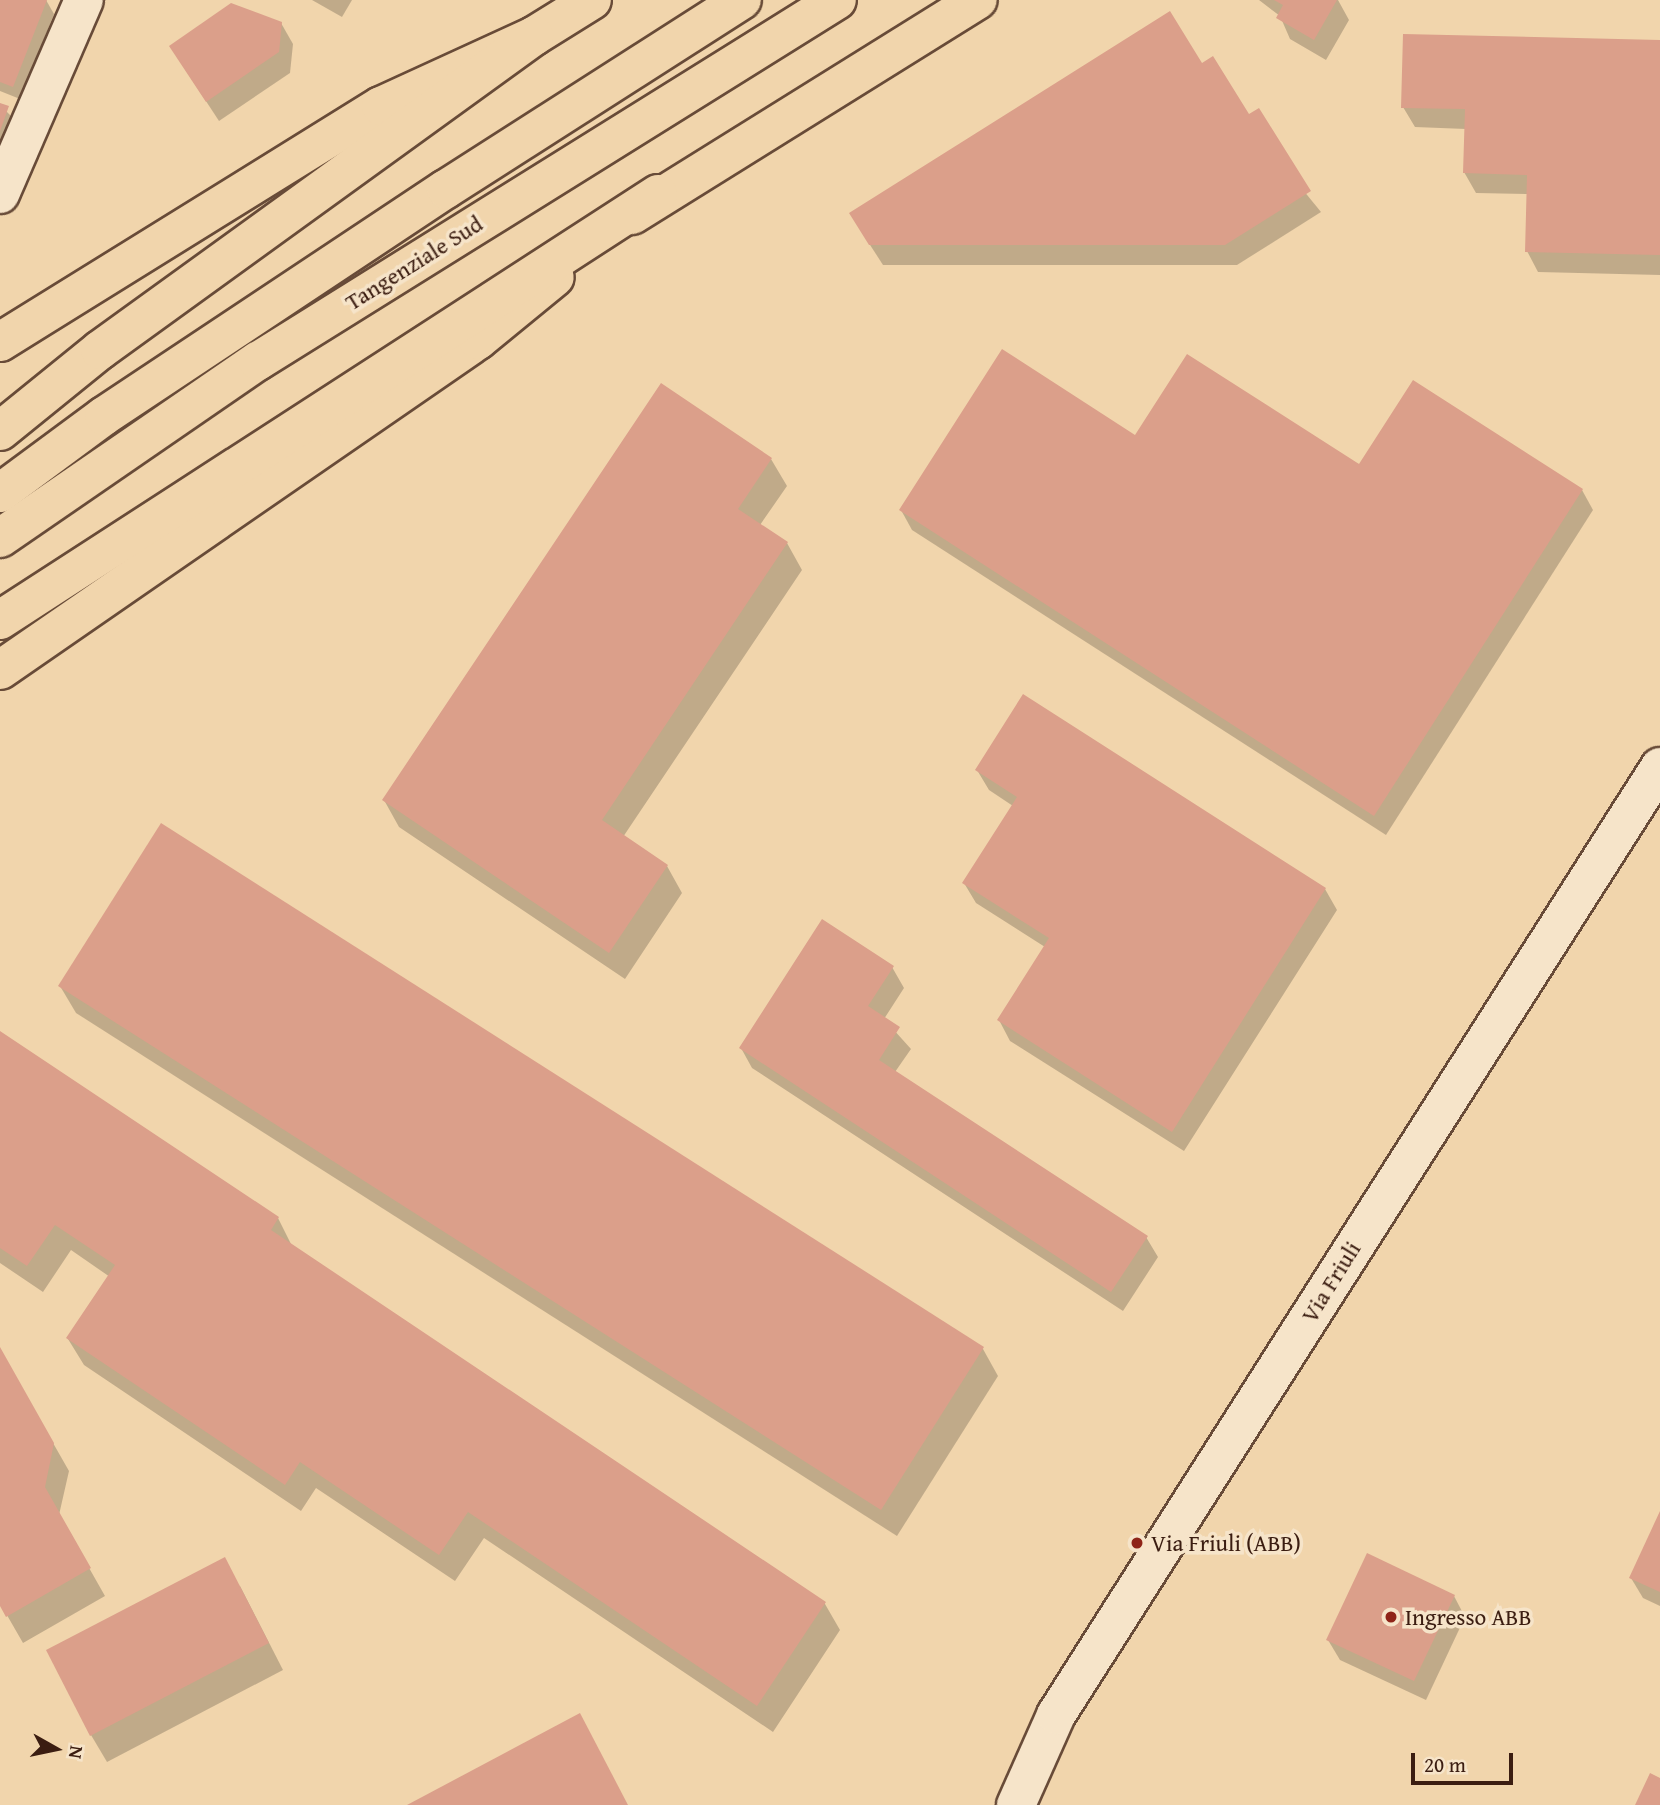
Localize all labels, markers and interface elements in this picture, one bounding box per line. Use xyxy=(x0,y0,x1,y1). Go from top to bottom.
street label: Tangenziale Sud xyxy=(340,210,488,316)
street label: Via Friuli xyxy=(1295,1237,1367,1327)
place label: Via Friuli (ABB) xyxy=(1151,1529,1301,1557)
marker: Via Friuli (ABB) xyxy=(1129,1535,1145,1551)
place label: Ingresso ABB xyxy=(1405,1603,1531,1631)
marker: Ingresso ABB xyxy=(1383,1609,1399,1625)
north arrow xyxy=(21,1714,91,1784)
scale bar xyxy=(1415,1738,1516,1782)
text: N xyxy=(62,1744,92,1761)
text: 20 m xyxy=(1424,1749,1466,1780)

